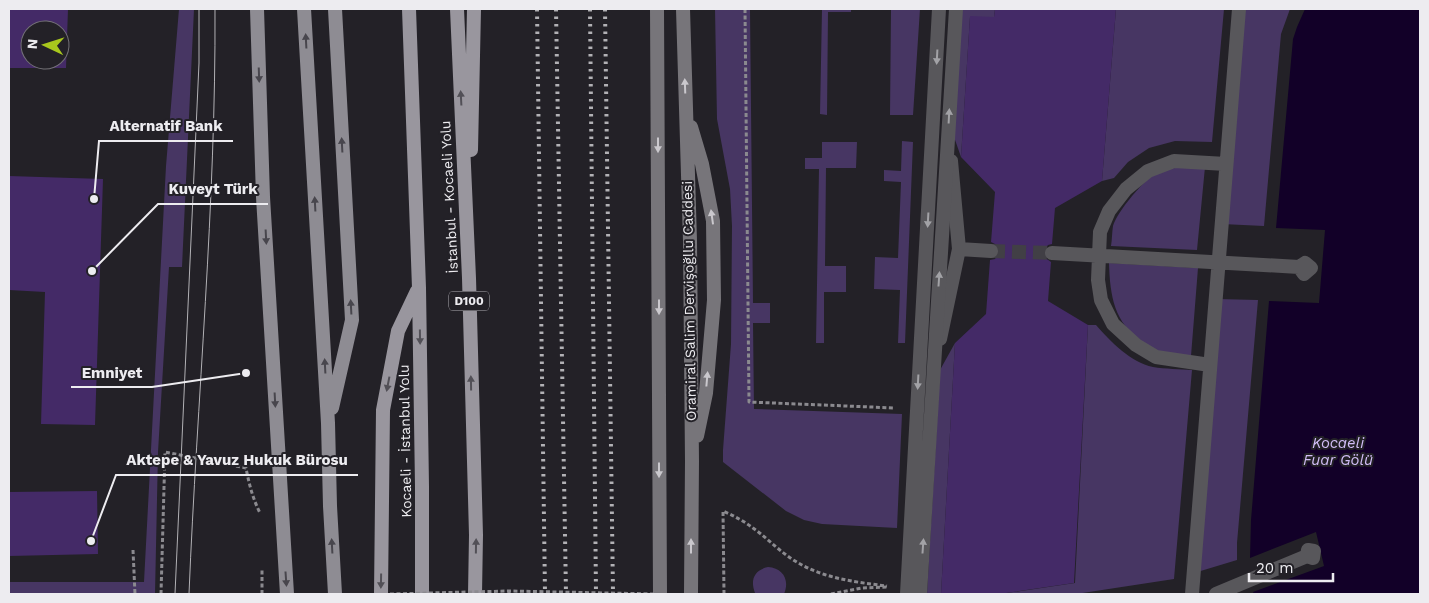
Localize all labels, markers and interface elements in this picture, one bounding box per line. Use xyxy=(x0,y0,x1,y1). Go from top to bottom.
north arrow xyxy=(20,20,70,70)
one-way arrow xyxy=(301,33,309,49)
text: N xyxy=(24,38,40,50)
one-way arrow xyxy=(932,50,940,66)
one-way arrow xyxy=(255,67,263,83)
one-way arrow xyxy=(681,77,689,93)
one-way arrow xyxy=(456,90,464,106)
one-way arrow xyxy=(946,108,954,124)
callout: Alternatif Bank xyxy=(99,111,233,141)
text: Alternatif Bank xyxy=(110,117,223,135)
street label: İstanbul - Kocaeli Yolu xyxy=(437,120,461,274)
one-way arrow xyxy=(338,137,346,153)
one-way arrow xyxy=(654,137,662,153)
callout: Kuveyt Türk xyxy=(158,174,268,204)
text: Kuveyt Türk xyxy=(168,180,258,198)
street label: Oramiral Salim Dervişoğllu Caddesi xyxy=(679,181,699,421)
one-way arrow xyxy=(311,195,319,211)
one-way arrow xyxy=(707,209,715,225)
one-way arrow xyxy=(923,212,931,228)
one-way arrow xyxy=(262,230,270,246)
one-way arrow xyxy=(936,270,944,286)
road number: D100 xyxy=(449,292,489,310)
one-way arrow xyxy=(347,299,355,315)
one-way arrow xyxy=(655,300,663,316)
one-way arrow xyxy=(416,329,424,345)
callout: Emniyet xyxy=(71,357,152,387)
one-way arrow xyxy=(320,358,328,374)
text: Emniyet xyxy=(82,364,143,382)
street label: Kocaeli - İstanbul Yolu xyxy=(396,364,414,518)
one-way arrow xyxy=(704,371,712,387)
one-way arrow xyxy=(914,374,922,390)
one-way arrow xyxy=(467,375,475,391)
one-way arrow xyxy=(383,376,391,392)
one-way arrow xyxy=(272,392,280,408)
water label: Kocaeli Fuar Gölü xyxy=(1303,434,1373,469)
callout: Aktepe & Yavuz Hukuk Bürosu xyxy=(116,445,358,475)
text: Aktepe & Yavuz Hukuk Bürosu xyxy=(126,451,348,469)
one-way arrow xyxy=(655,462,663,478)
one-way arrow xyxy=(328,537,336,553)
one-way arrow xyxy=(472,537,480,553)
one-way arrow xyxy=(687,537,695,553)
one-way arrow xyxy=(919,537,927,553)
scale bar xyxy=(1249,550,1333,582)
text: 20 m xyxy=(1256,559,1294,577)
one-way arrow xyxy=(283,571,291,587)
one-way arrow xyxy=(377,573,385,589)

